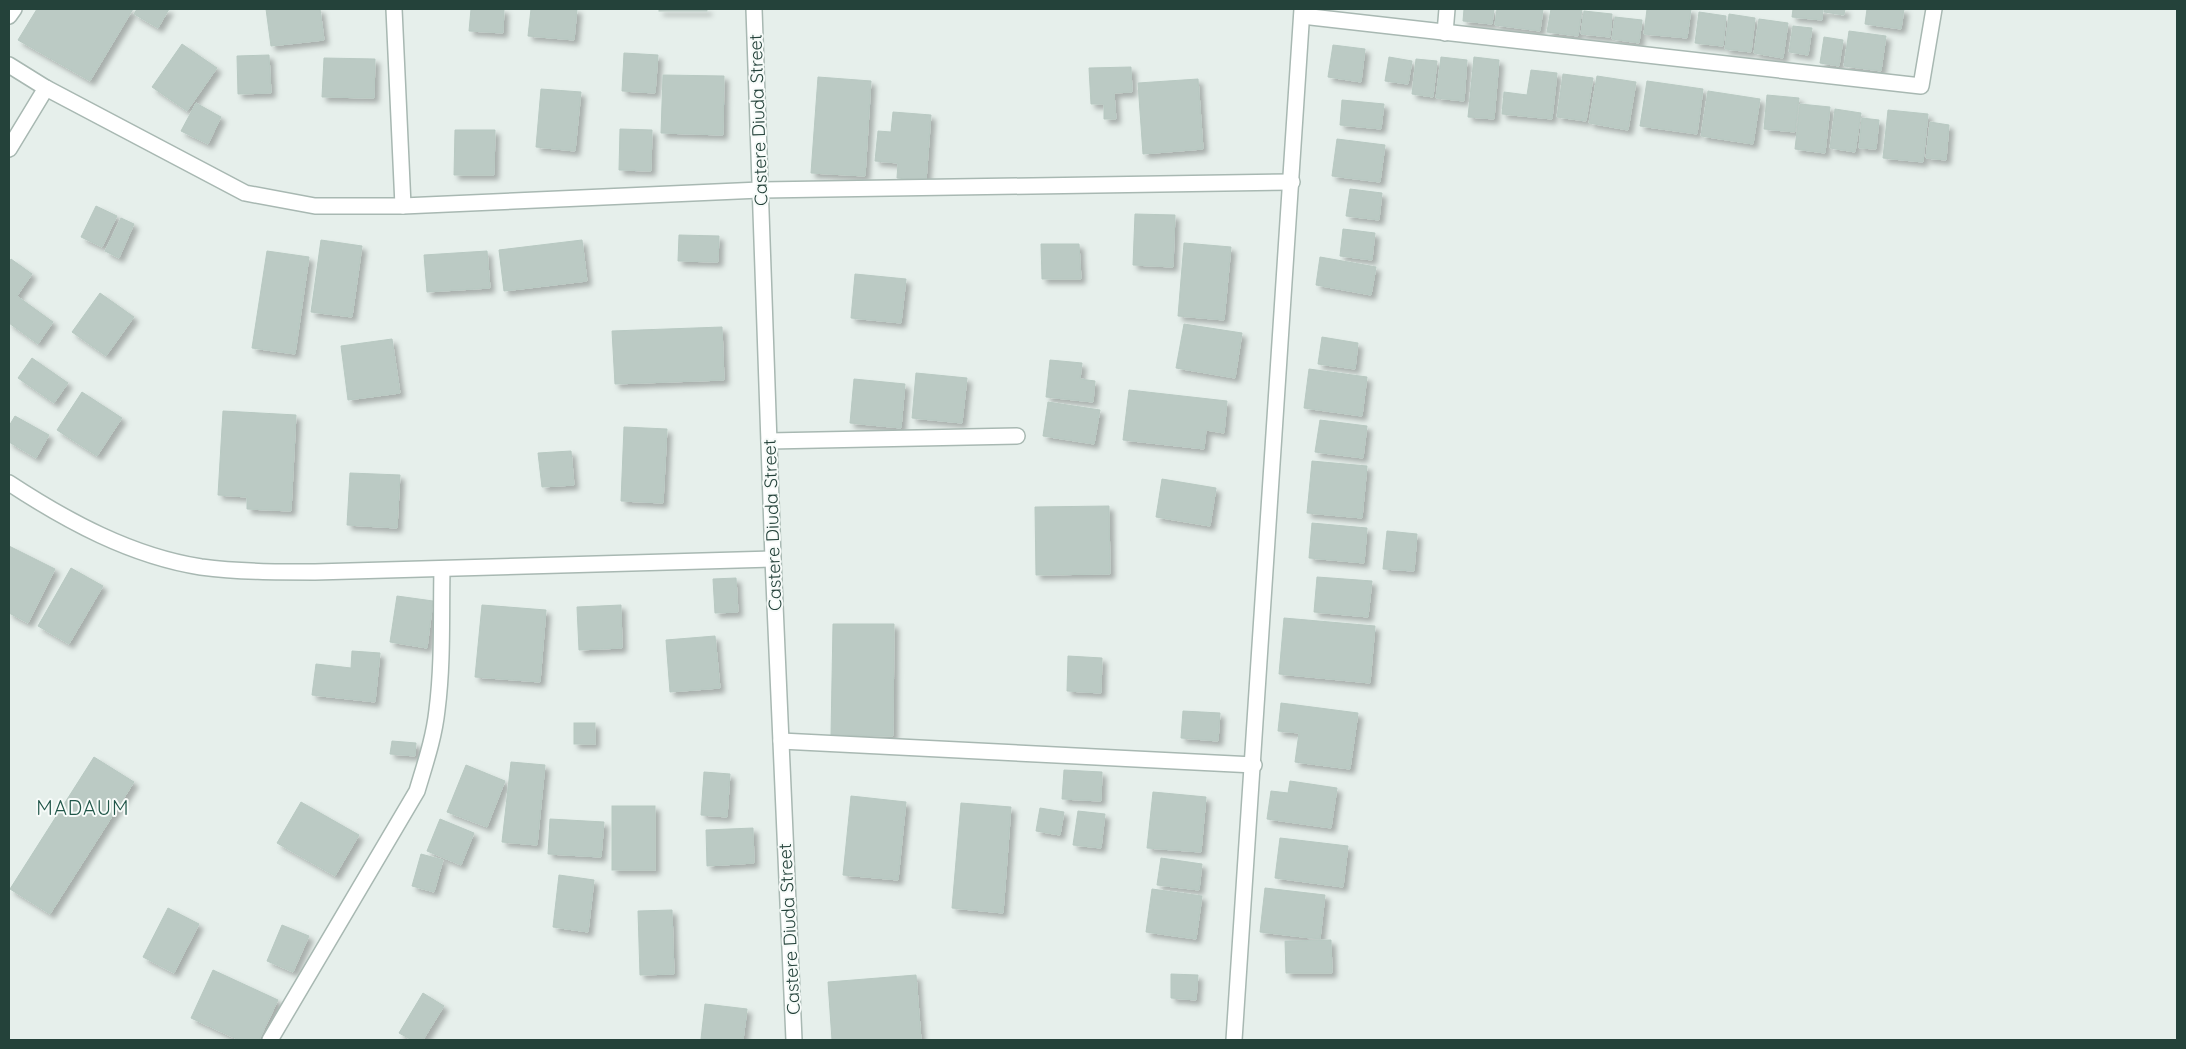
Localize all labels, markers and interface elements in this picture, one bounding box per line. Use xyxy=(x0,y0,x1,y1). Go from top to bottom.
street label: Castere Diuda Street xyxy=(744,34,772,206)
street label: Castere Diuda Street xyxy=(758,439,786,611)
district label: MADAUM xyxy=(36,795,130,820)
street label: Castere Diuda Street xyxy=(773,843,805,1015)

